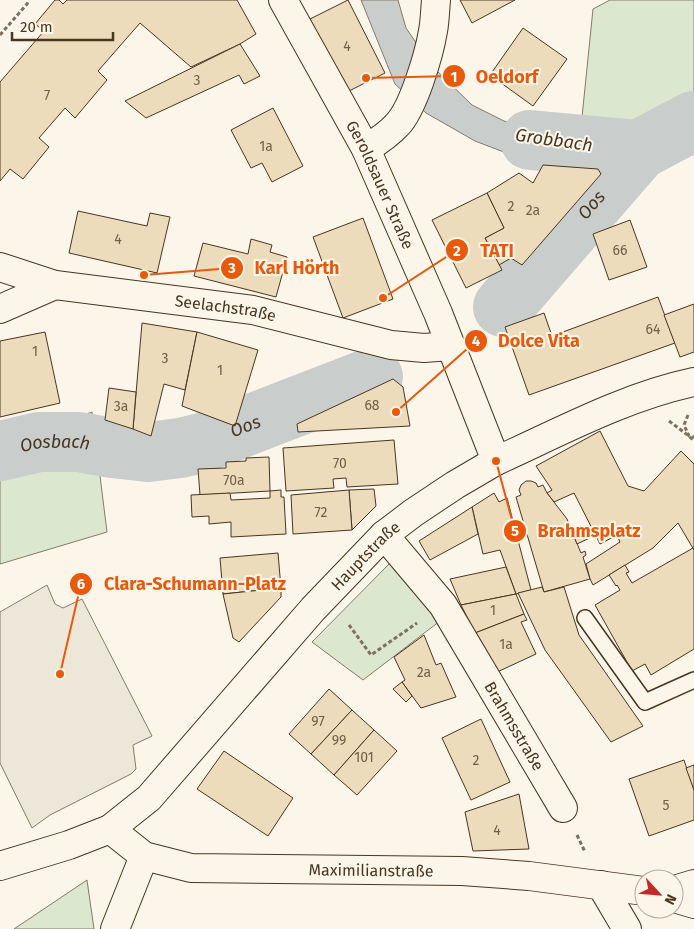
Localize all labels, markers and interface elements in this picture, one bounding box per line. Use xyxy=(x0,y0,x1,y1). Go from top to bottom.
scale bar xyxy=(12,10,114,42)
text: 20 m xyxy=(20,18,53,36)
house number: 4 xyxy=(343,38,351,55)
callout: Oeldorf xyxy=(441,60,549,93)
text: Oeldorf xyxy=(476,66,540,88)
text: 1 xyxy=(451,68,457,86)
house number: 3 xyxy=(194,72,201,89)
house number: 7 xyxy=(44,87,50,104)
street label: Geroldsauer Straße xyxy=(342,117,418,252)
water label: Grobbach xyxy=(514,124,594,156)
house number: 1a xyxy=(259,138,273,155)
water label: Oos xyxy=(573,186,610,224)
house number: 2 xyxy=(508,198,515,215)
house number: 2a xyxy=(526,202,540,219)
house number: 4 xyxy=(114,231,122,248)
callout: TATI xyxy=(445,234,523,267)
text: TATI xyxy=(480,240,514,262)
text: 2 xyxy=(453,242,461,260)
house number: 66 xyxy=(613,242,627,259)
callout: Karl Hörth xyxy=(219,252,349,285)
text: Karl Hörth xyxy=(255,257,339,279)
text: 3 xyxy=(227,259,236,277)
street label: Seelachstraße xyxy=(174,291,278,325)
house number: 64 xyxy=(646,321,661,338)
callout: Dolce Vita xyxy=(463,325,590,358)
text: Dolce Vita xyxy=(498,330,580,352)
text: 4 xyxy=(472,332,481,350)
house number: 1 xyxy=(32,343,38,360)
house number: 3 xyxy=(162,350,169,367)
house number: 1 xyxy=(217,362,223,379)
house number: 68 xyxy=(364,397,380,414)
house number: 3a xyxy=(114,398,128,415)
water label: Oos xyxy=(227,410,264,442)
water label: Oosbach xyxy=(18,431,92,457)
house number: 70 xyxy=(333,455,347,472)
house number: 70a xyxy=(223,472,245,489)
house number: 72 xyxy=(315,504,328,521)
callout: Brahmsplatz xyxy=(502,514,650,547)
street label: Hauptstraße xyxy=(327,517,404,594)
text: Brahmsplatz xyxy=(538,520,640,542)
text: 5 xyxy=(511,522,519,540)
callout: Clara-Schumann-Platz xyxy=(69,567,296,600)
text: Clara-Schumann-Platz xyxy=(104,573,286,595)
text: 6 xyxy=(77,575,86,593)
house number: 1 xyxy=(490,602,496,619)
house number: 1a xyxy=(499,636,513,653)
house number: 2a xyxy=(417,664,431,681)
street label: Brahmsstraße xyxy=(481,678,548,774)
house number: 97 xyxy=(311,713,325,730)
house number: 99 xyxy=(332,732,346,749)
house number: 101 xyxy=(354,749,374,766)
house number: 2 xyxy=(473,752,480,769)
house number: 5 xyxy=(662,797,670,814)
house number: 4 xyxy=(493,822,501,839)
street label: Maximilianstraße xyxy=(309,860,434,880)
north arrow xyxy=(634,869,684,919)
text: N xyxy=(661,892,680,907)

